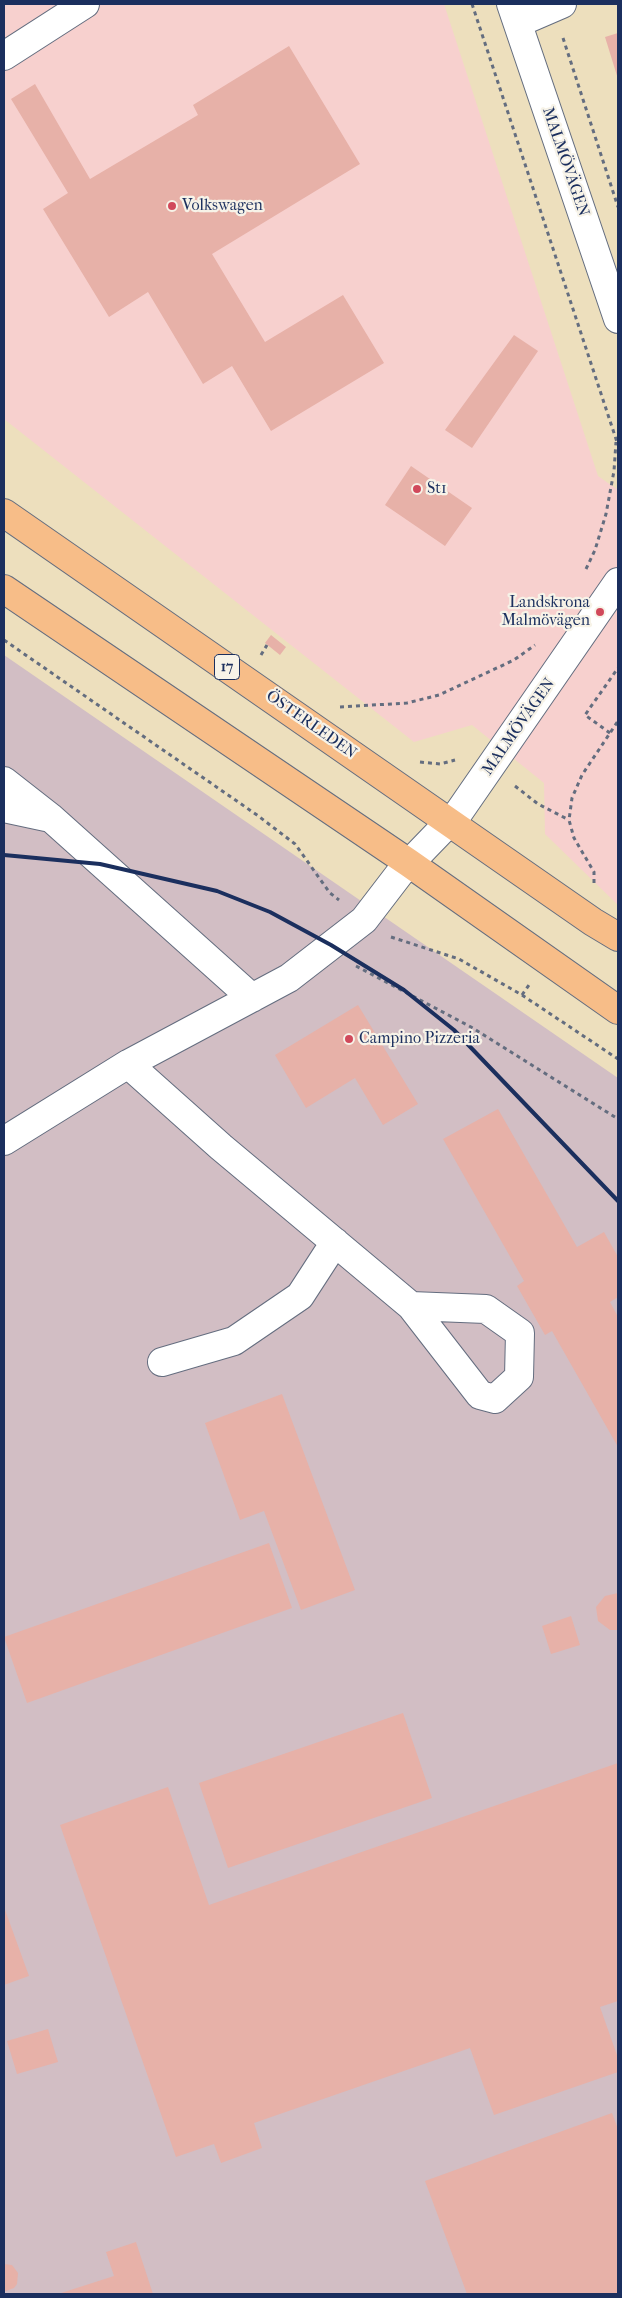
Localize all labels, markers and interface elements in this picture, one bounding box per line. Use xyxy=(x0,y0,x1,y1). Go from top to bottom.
street label: MALMÖVÄGEN xyxy=(537,105,593,219)
place label: Volkswagen xyxy=(182,196,263,216)
marker: Volkswagen xyxy=(166,200,178,212)
place label: St1 xyxy=(427,479,447,499)
marker: St1 xyxy=(411,483,423,495)
place label: Landskrona Malmövägen xyxy=(501,593,590,631)
marker: Landskrona Malmövägen xyxy=(594,606,606,618)
road number: 17 xyxy=(214,654,240,680)
street label: MALMÖVÄGEN xyxy=(478,675,560,779)
street label: ÖSTERLEDEN xyxy=(262,687,360,763)
place label: Campino Pizzeria xyxy=(359,1029,480,1049)
marker: Campino Pizzeria xyxy=(343,1033,355,1045)

